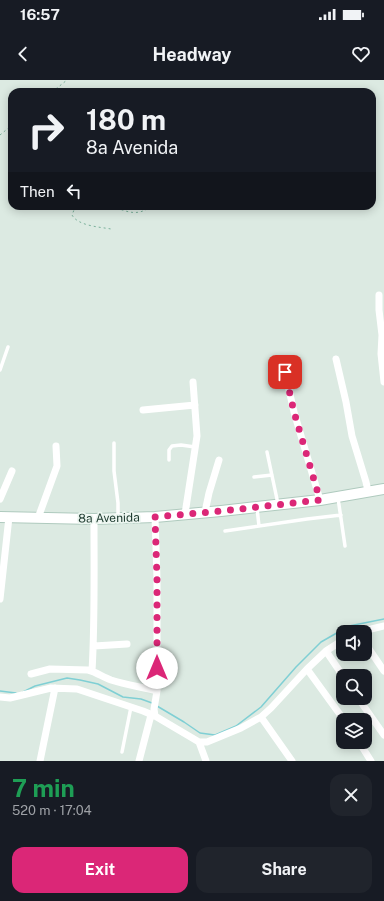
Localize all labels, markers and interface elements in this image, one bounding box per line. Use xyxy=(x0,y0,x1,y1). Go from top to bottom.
text: 16:57 xyxy=(20,6,60,23)
icon: back xyxy=(12,43,34,65)
icon: heart xyxy=(350,43,372,65)
text: Headway xyxy=(153,44,231,65)
text: 180 m xyxy=(86,103,166,136)
icon: right xyxy=(20,104,72,156)
text: 8a Avenida xyxy=(86,137,178,158)
icon: left xyxy=(63,180,85,202)
text: Then xyxy=(20,183,55,200)
pin xyxy=(268,355,302,389)
icon: arrive xyxy=(274,361,296,383)
street label: 8a Avenida xyxy=(78,510,140,526)
map controls xyxy=(336,625,372,749)
button: sound xyxy=(336,625,372,661)
position arrow xyxy=(136,647,178,689)
button: search xyxy=(336,669,372,705)
button: layers xyxy=(336,713,372,749)
text: 7 min xyxy=(12,774,75,802)
button: close xyxy=(330,774,372,816)
text: 520 m · 17:04 xyxy=(12,803,92,818)
button: Exit xyxy=(12,847,188,893)
button: Share xyxy=(196,847,372,893)

